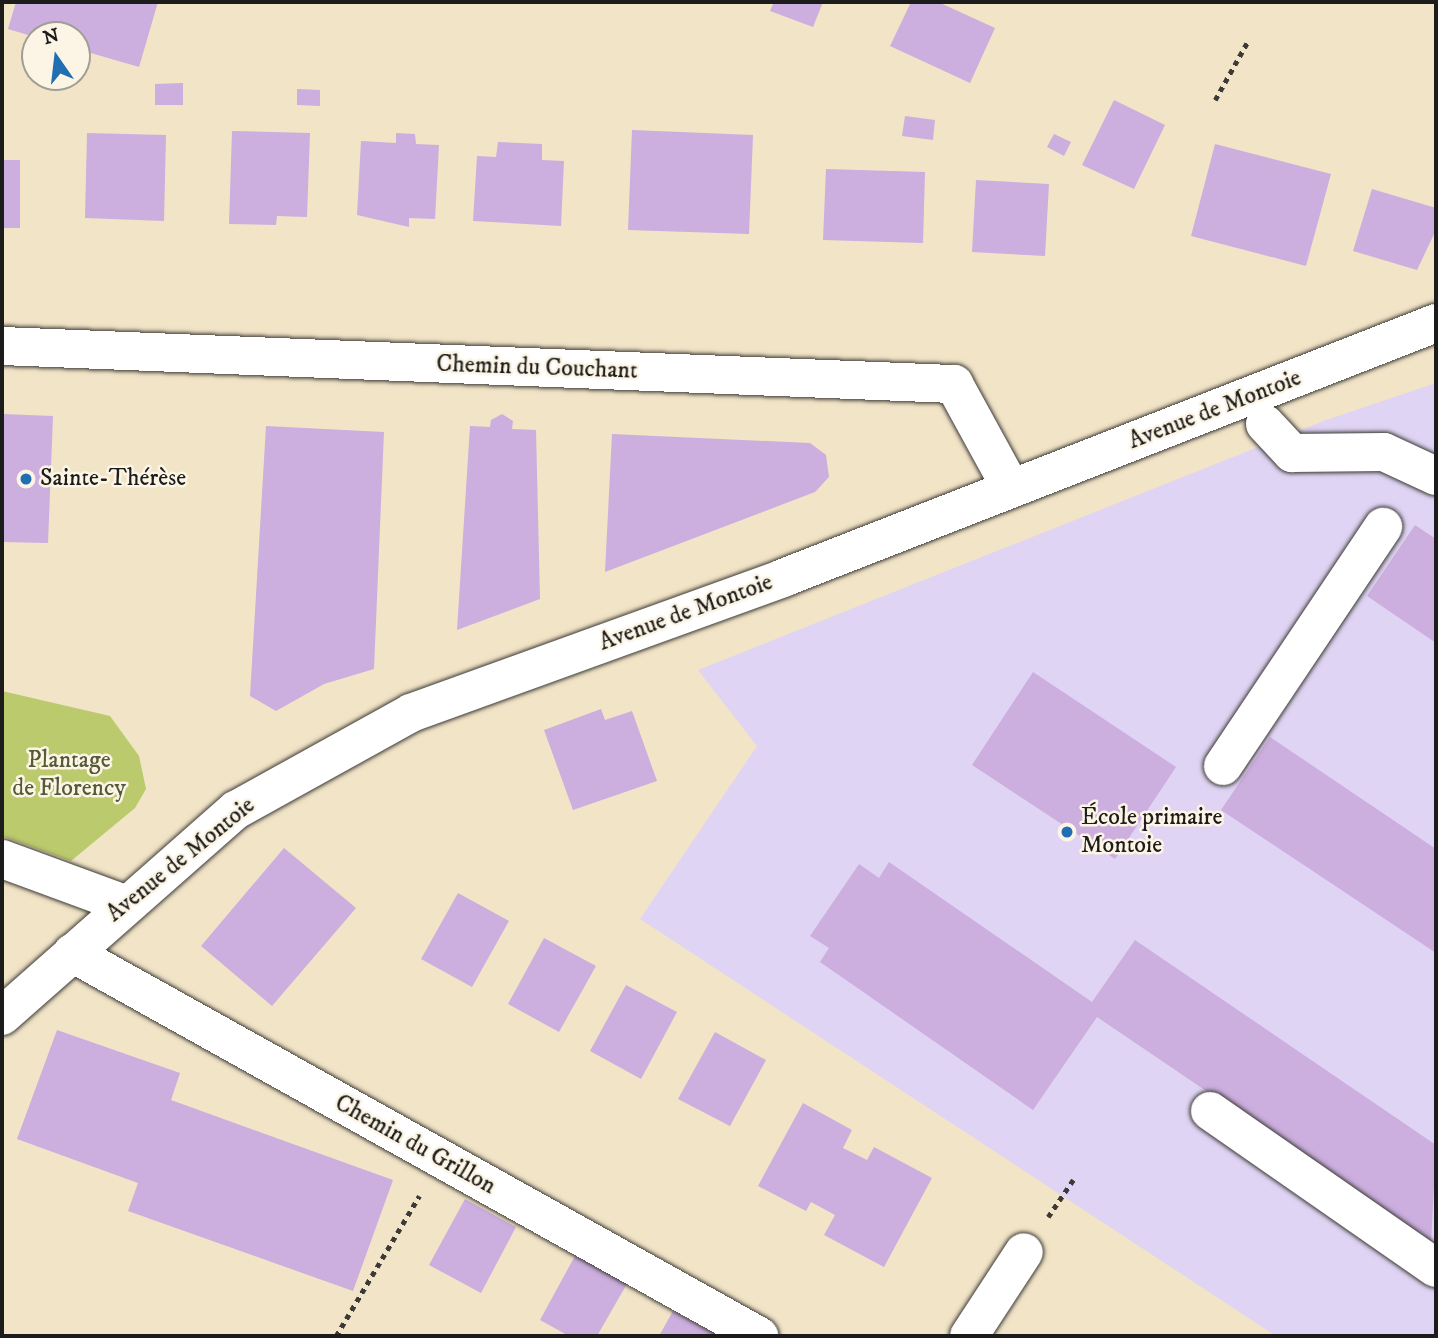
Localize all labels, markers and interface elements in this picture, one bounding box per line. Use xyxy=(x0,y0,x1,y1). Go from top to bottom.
north arrow xyxy=(21,21,91,91)
text: N xyxy=(41,24,62,50)
street label: Chemin du Couchant xyxy=(436,350,638,386)
street label: Avenue de Montoie xyxy=(1125,364,1305,456)
place label: Sainte-Thérèse xyxy=(40,465,186,493)
marker: Sainte-Thérèse xyxy=(18,471,34,487)
street label: Avenue de Montoie xyxy=(595,568,777,658)
park label: Plantage de Florency xyxy=(12,747,126,803)
street label: Avenue de Montoie xyxy=(101,791,261,929)
place label: École primaire Montoie xyxy=(1081,804,1222,860)
marker: École primaire Montoie xyxy=(1059,824,1075,840)
street label: Chemin du Grillon xyxy=(330,1089,500,1201)

